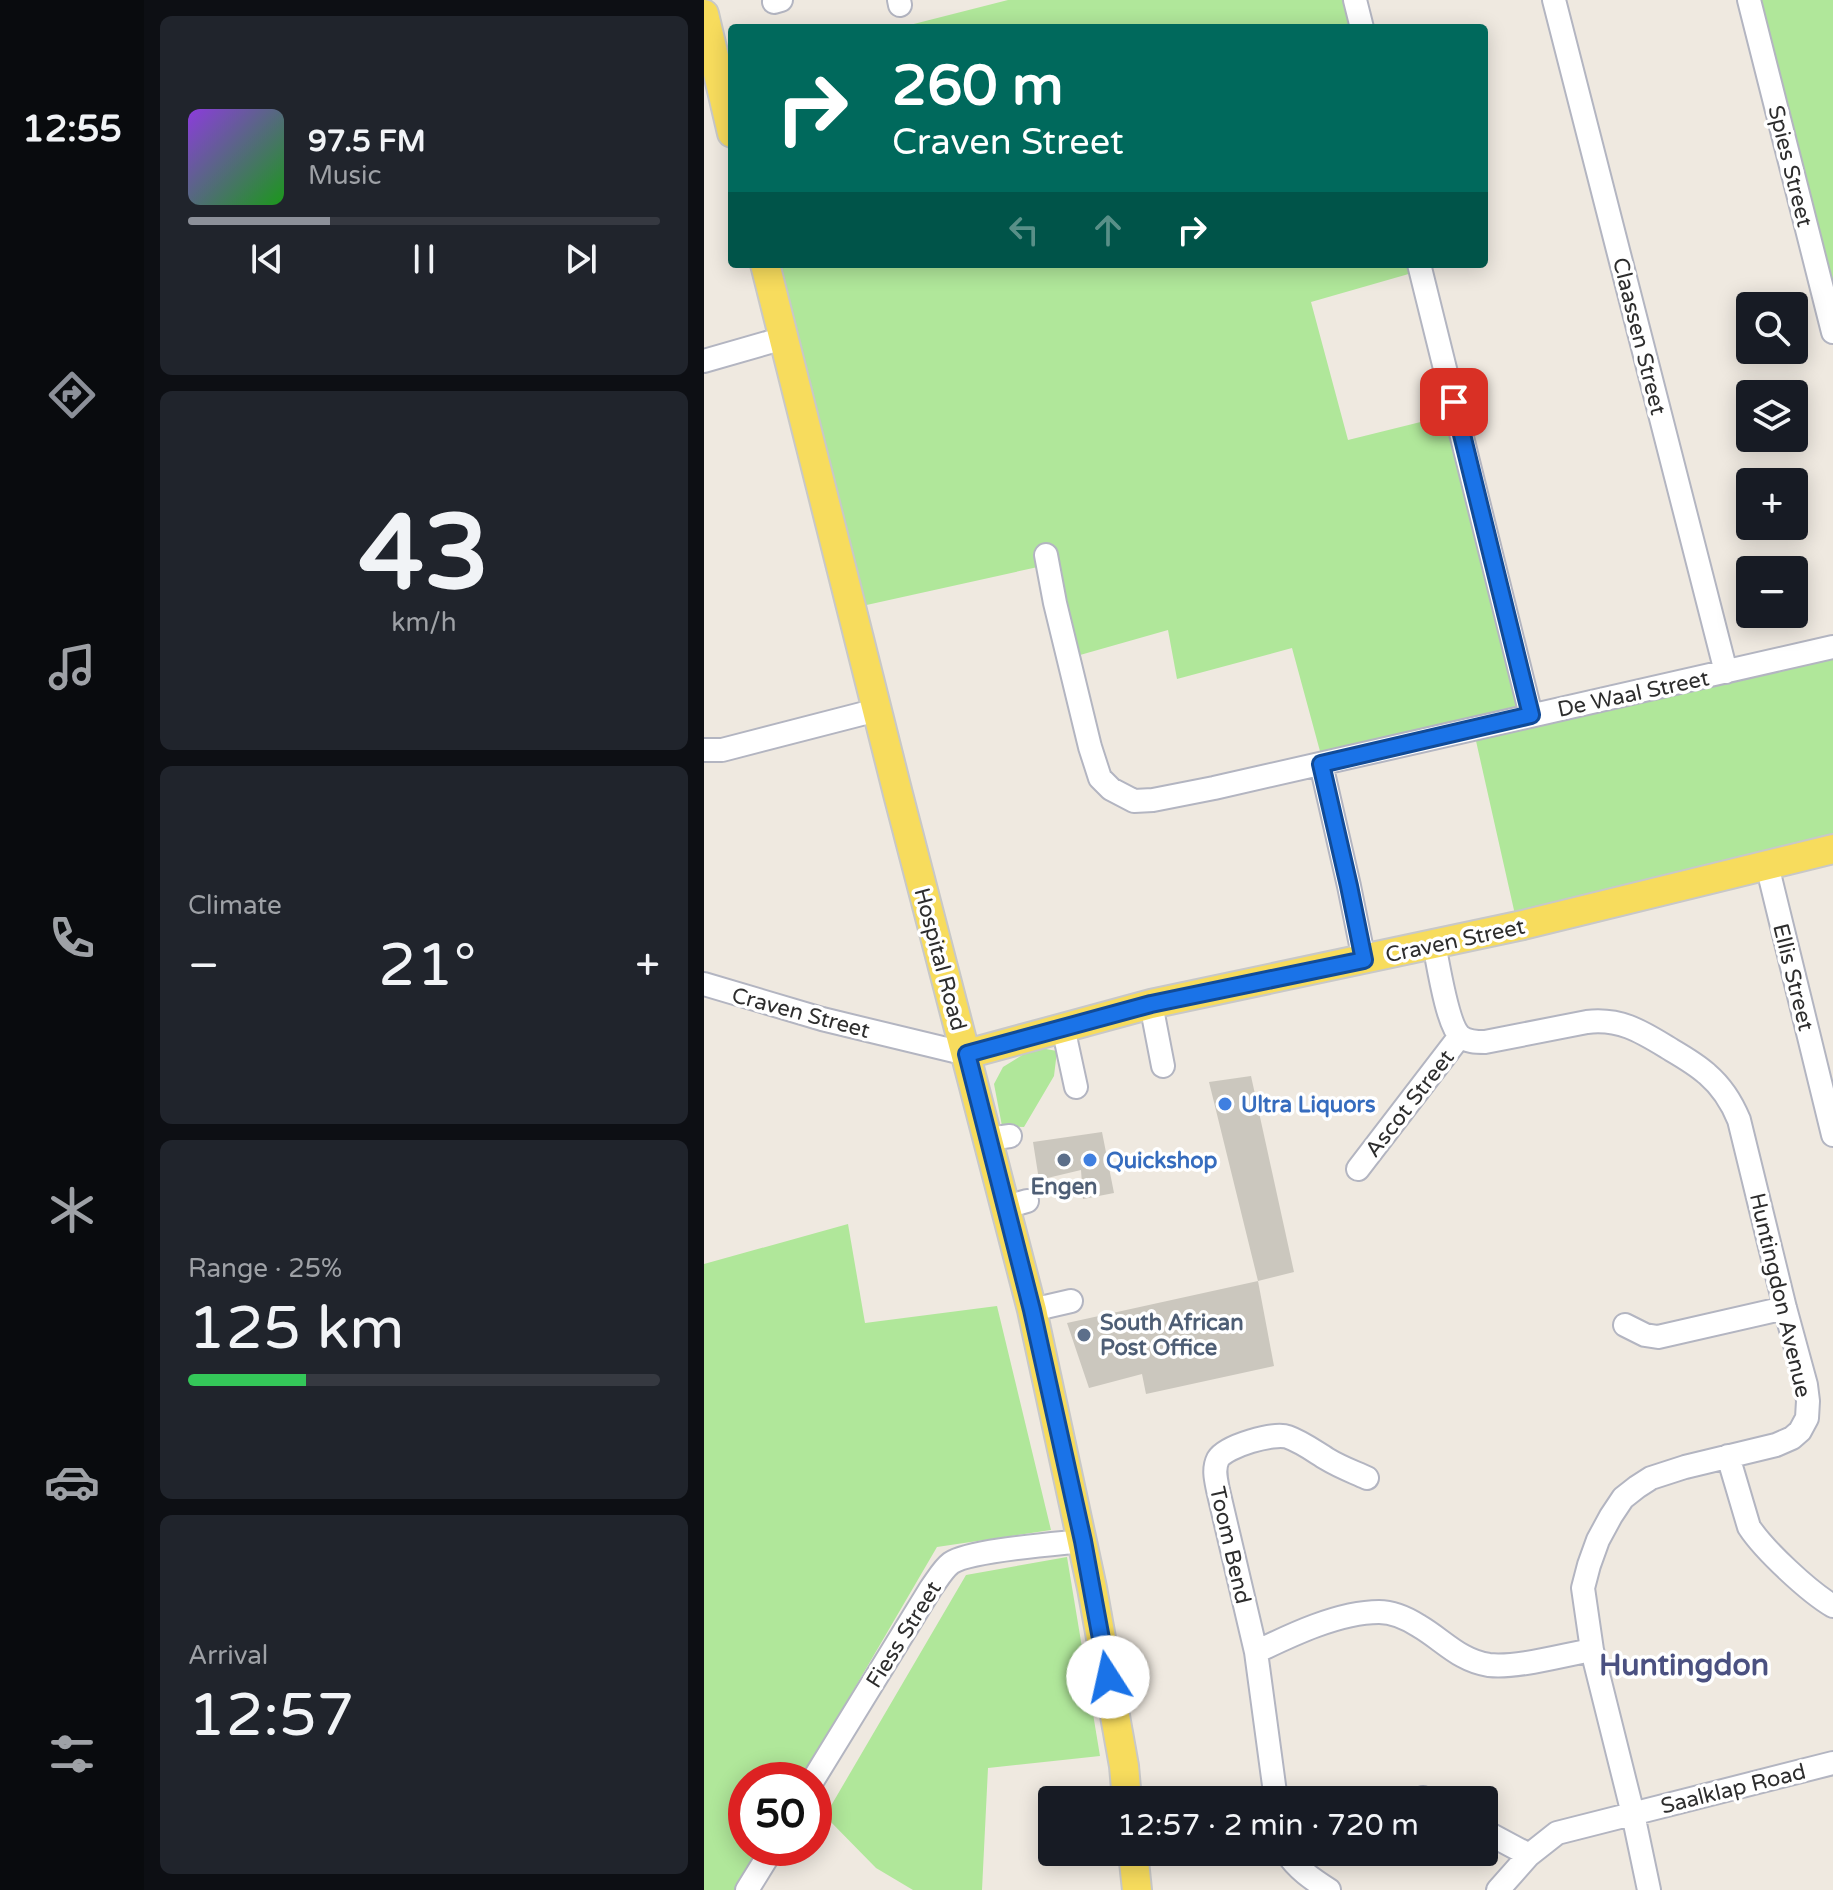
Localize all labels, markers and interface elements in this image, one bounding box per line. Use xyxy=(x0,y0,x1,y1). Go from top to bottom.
text: 260 m xyxy=(892,53,1063,120)
icon: right xyxy=(760,56,864,160)
street label: Spies Street xyxy=(1762,103,1818,230)
text: 12:55 xyxy=(22,108,122,151)
text: Craven Street xyxy=(892,121,1124,164)
text: 97.5 FM xyxy=(308,123,426,160)
text: Music xyxy=(308,160,381,191)
icon: left xyxy=(1002,208,1046,252)
icon: ahead xyxy=(1086,208,1130,252)
icon: right xyxy=(1170,208,1214,252)
icon: previous xyxy=(245,237,289,281)
icon: pause xyxy=(402,237,446,281)
icon: next xyxy=(559,237,603,281)
street label: Claassen Street xyxy=(1607,255,1671,418)
map controls xyxy=(1736,292,1808,628)
button: search xyxy=(1736,292,1808,364)
icon: directions xyxy=(44,367,100,423)
pin xyxy=(1420,368,1488,436)
icon: arrive xyxy=(1432,380,1476,424)
button: layers xyxy=(1736,380,1808,452)
button: + xyxy=(1736,468,1808,540)
text: 43 xyxy=(359,492,489,617)
button: − xyxy=(1736,556,1808,628)
text: km/h xyxy=(391,607,457,638)
icon: music xyxy=(44,639,100,695)
street label: De Waal Street xyxy=(1555,665,1711,723)
street label: Hospital Road xyxy=(908,885,972,1034)
text: Climate xyxy=(188,890,282,921)
icon: phone xyxy=(44,910,100,966)
street label: Craven Street xyxy=(1383,914,1527,968)
street label: Ellis Street xyxy=(1767,921,1819,1034)
text: 21° xyxy=(378,930,476,1002)
text: − xyxy=(188,940,219,993)
text: + xyxy=(635,940,660,993)
street label: Craven Street xyxy=(729,982,873,1044)
street label: Ascot Street xyxy=(1360,1045,1460,1162)
place label: Ultra Liquors xyxy=(1241,1092,1376,1118)
marker: Ultra Liquors xyxy=(1216,1095,1234,1113)
place label: Quickshop xyxy=(1106,1148,1218,1174)
marker: Engen xyxy=(1055,1151,1073,1169)
marker: Quickshop xyxy=(1081,1151,1099,1169)
place label: Engen xyxy=(1030,1174,1098,1200)
icon: climate xyxy=(44,1182,100,1238)
street label: Huntingdon Avenue xyxy=(1744,1190,1816,1400)
text: Range · 25% xyxy=(188,1253,342,1284)
text: 125 km xyxy=(188,1293,404,1365)
place label: South African Post Office xyxy=(1100,1310,1244,1361)
marker: South African Post Office xyxy=(1075,1326,1093,1344)
icon: car xyxy=(44,1454,100,1510)
street label: Toom Bend xyxy=(1204,1484,1256,1606)
street label: Fiess Street xyxy=(861,1576,947,1693)
position arrow xyxy=(1066,1635,1150,1719)
text: Arrival xyxy=(188,1640,268,1671)
district label: Huntingdon xyxy=(1599,1647,1769,1684)
text: 12:57 xyxy=(188,1680,354,1752)
icon: filters xyxy=(44,1726,100,1782)
street label: Saalklap Road xyxy=(1658,1758,1808,1820)
speed limit sign: 50 xyxy=(728,1762,832,1866)
text: 12:57 · 2 min · 720 m xyxy=(1117,1807,1419,1844)

